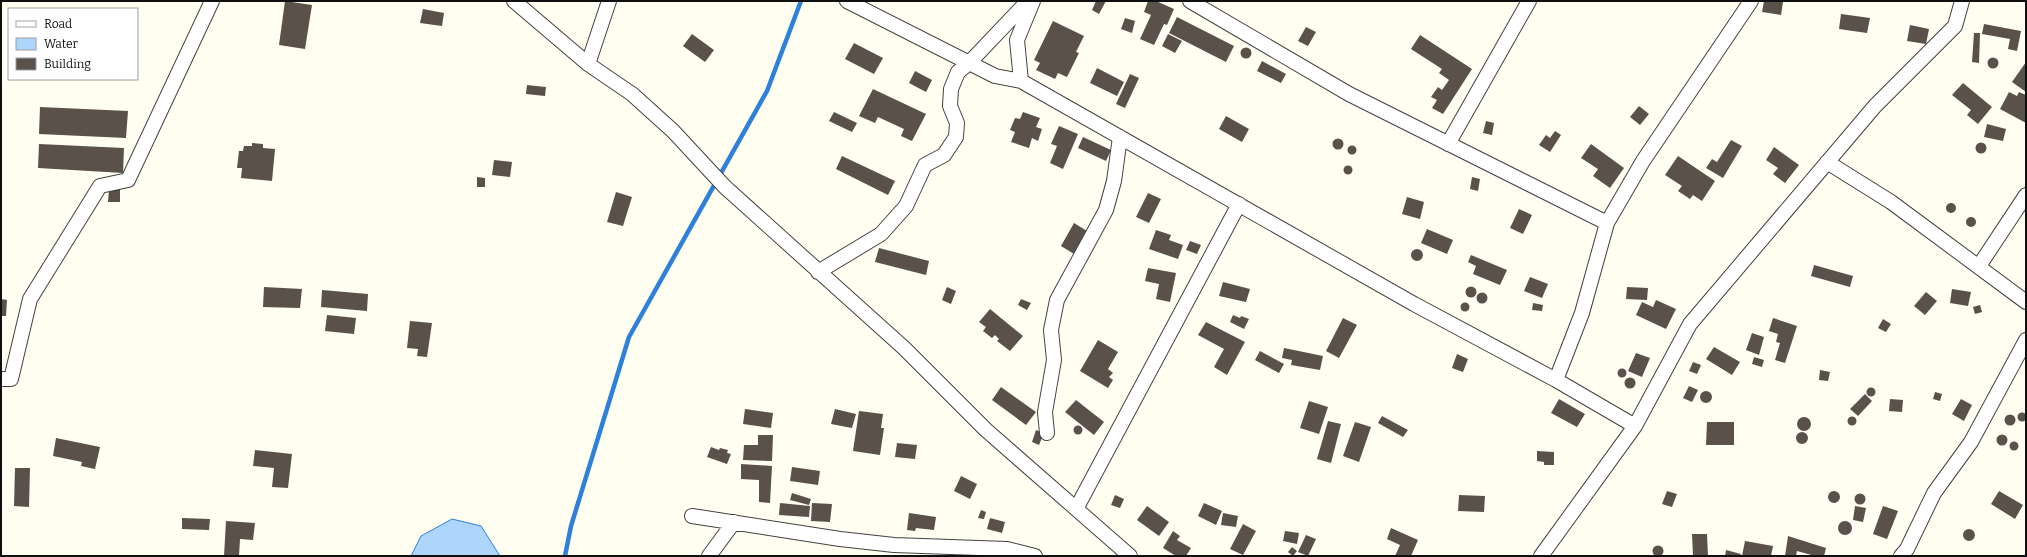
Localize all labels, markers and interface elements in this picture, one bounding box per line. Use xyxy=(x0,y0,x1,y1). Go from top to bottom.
legend xyxy=(8,8,138,80)
text: Road xyxy=(44,17,72,31)
text: Water xyxy=(44,37,79,51)
text: Building xyxy=(44,57,91,71)

